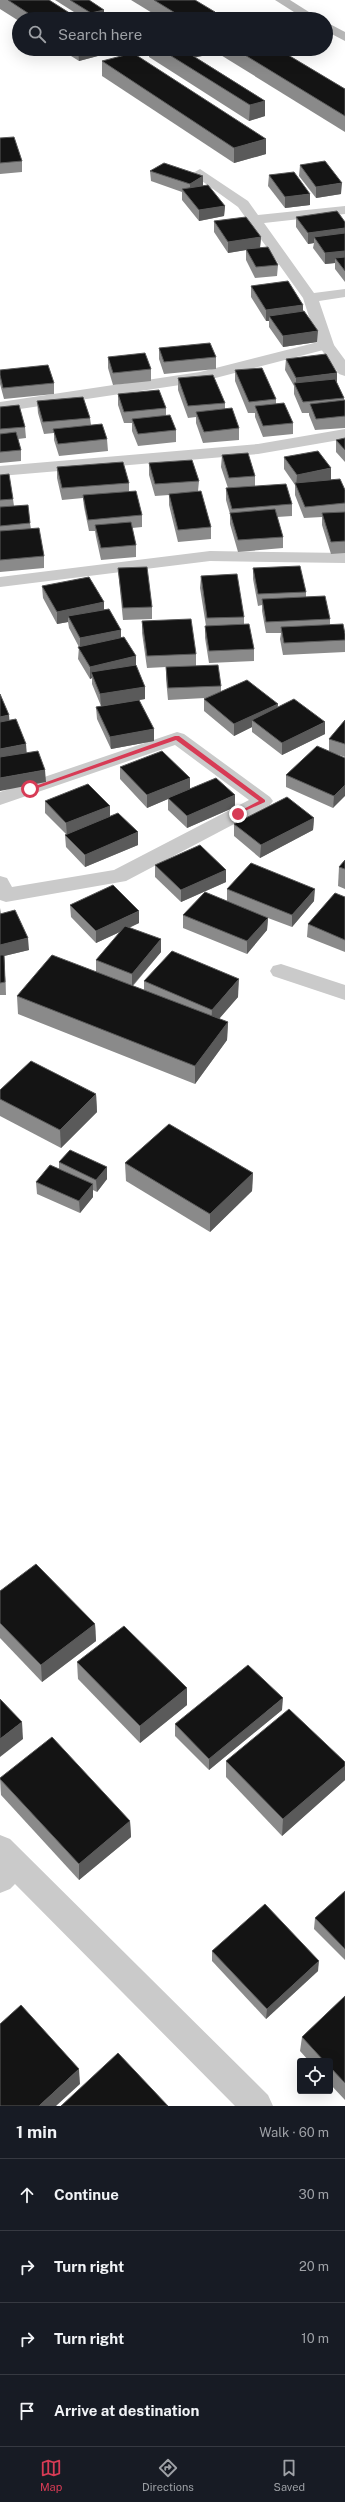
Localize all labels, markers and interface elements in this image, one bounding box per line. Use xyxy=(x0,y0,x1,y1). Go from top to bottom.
search box xyxy=(12,12,333,56)
icon: search xyxy=(26,23,48,45)
text: Search here xyxy=(58,26,142,43)
route start xyxy=(21,780,39,798)
route end xyxy=(229,805,247,823)
map controls xyxy=(297,2058,333,2094)
button: locate xyxy=(297,2058,333,2094)
text: 1 min xyxy=(16,2122,57,2142)
text: Walk · 60 m xyxy=(259,2125,329,2140)
icon: ahead xyxy=(16,2184,38,2206)
text: Continue xyxy=(54,2186,119,2203)
text: 30 m xyxy=(299,2187,329,2202)
icon: right xyxy=(16,2256,38,2278)
text: Turn right xyxy=(54,2258,124,2275)
text: 20 m xyxy=(299,2259,329,2274)
icon: right xyxy=(16,2328,38,2350)
text: Turn right xyxy=(54,2330,124,2347)
text: 10 m xyxy=(301,2331,329,2346)
icon: arrive xyxy=(16,2400,38,2422)
text: Arrive at destination xyxy=(54,2402,199,2419)
tab: Map xyxy=(40,2457,62,2493)
tab: Directions xyxy=(142,2457,194,2493)
tab: Saved xyxy=(274,2457,305,2493)

